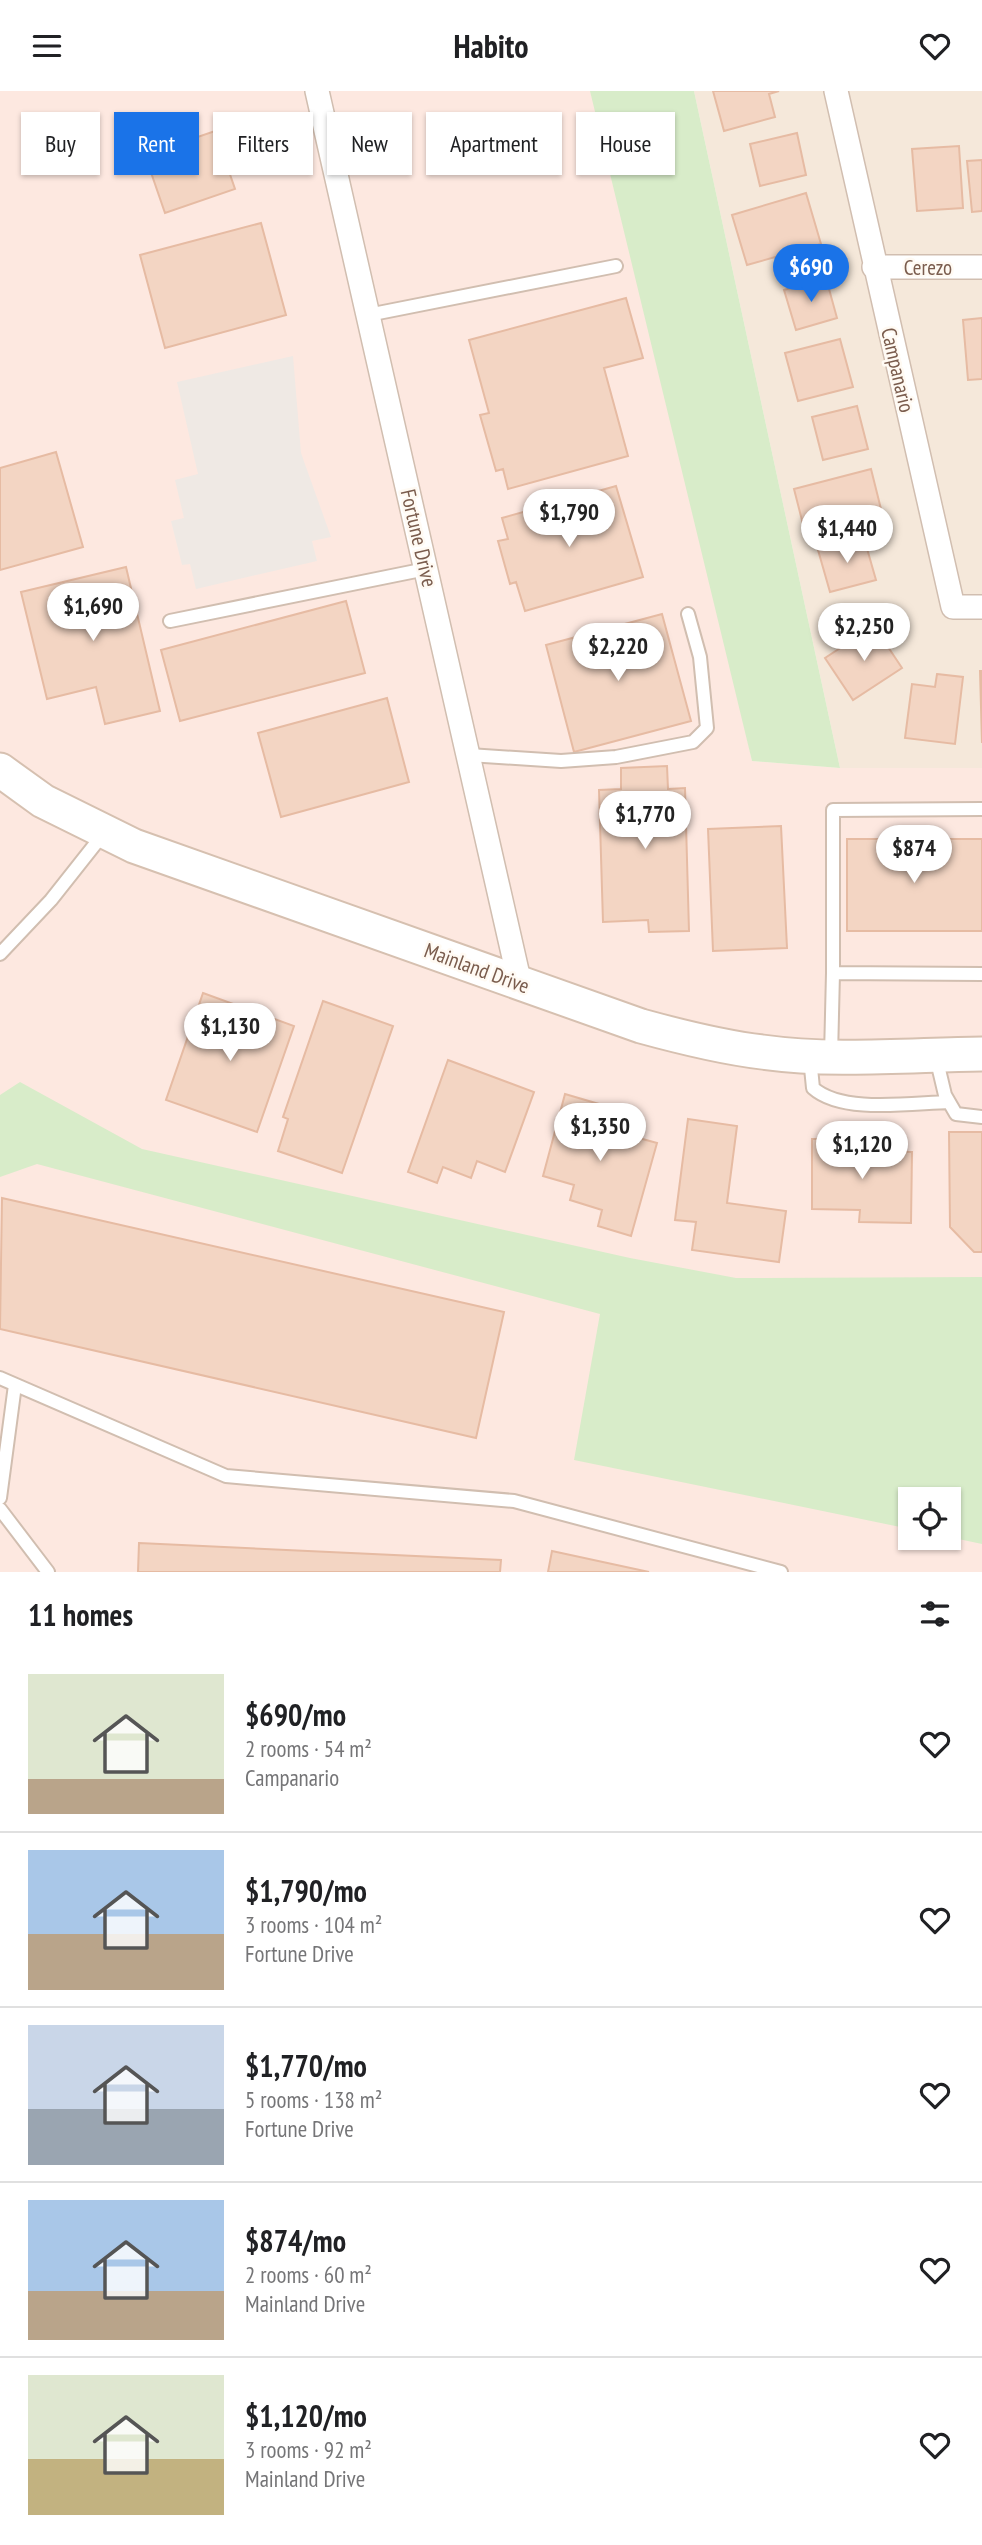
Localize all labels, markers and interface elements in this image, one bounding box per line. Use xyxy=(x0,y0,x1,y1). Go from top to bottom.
text: Habito xyxy=(453,25,529,67)
icon: menu xyxy=(28,27,66,65)
icon: heart xyxy=(916,27,954,65)
chip: Buy xyxy=(21,112,100,175)
chip: Rent xyxy=(114,112,199,175)
chip: Filters xyxy=(213,112,313,175)
chip: New xyxy=(327,112,412,175)
chip: Apartment xyxy=(426,112,562,175)
chip: House xyxy=(576,112,675,175)
pin: $690 xyxy=(770,245,852,304)
text: $690 xyxy=(789,252,833,281)
street label: Cerezo xyxy=(904,254,952,281)
street label: Campanario xyxy=(875,325,921,415)
street label: Fortune Drive xyxy=(395,487,443,589)
pin: $1,790 xyxy=(512,489,626,549)
text: $1,790 xyxy=(539,497,599,526)
pin: $1,440 xyxy=(790,505,904,565)
text: $1,440 xyxy=(817,513,877,542)
pin: $1,690 xyxy=(36,583,150,643)
text: $1,690 xyxy=(63,591,123,620)
pin: $2,250 xyxy=(807,603,921,663)
text: $2,250 xyxy=(834,611,894,640)
pin: $2,220 xyxy=(561,623,675,683)
text: $2,220 xyxy=(588,631,648,660)
pin: $1,770 xyxy=(588,791,702,851)
text: $1,770 xyxy=(615,799,675,828)
pin: $874 xyxy=(873,825,955,885)
text: $874 xyxy=(892,833,936,862)
street label: Mainland Drive xyxy=(421,937,533,999)
pin: $1,130 xyxy=(173,1003,287,1063)
text: $1,130 xyxy=(200,1011,260,1040)
pin: $1,350 xyxy=(543,1103,657,1163)
text: $1,350 xyxy=(570,1111,630,1140)
pin: $1,120 xyxy=(805,1121,919,1181)
text: $1,120 xyxy=(832,1129,892,1158)
map controls xyxy=(898,1487,961,1550)
button: locate xyxy=(898,1487,961,1550)
text: 11 homes xyxy=(28,1595,133,1634)
icon: filters xyxy=(916,1595,954,1633)
text: $690/mo xyxy=(245,1695,346,1734)
icon: home xyxy=(84,1702,168,1786)
icon: heart xyxy=(916,1725,954,1763)
text: 2 rooms · 54 m² xyxy=(245,1734,372,1763)
text: Campanario xyxy=(245,1763,339,1792)
text: $1,790/mo xyxy=(245,1871,367,1910)
icon: home xyxy=(84,1878,168,1962)
icon: heart xyxy=(916,1901,954,1939)
text: 3 rooms · 104 m² xyxy=(245,1910,382,1939)
text: Fortune Drive xyxy=(245,1939,354,1968)
text: $1,770/mo xyxy=(245,2046,367,2085)
icon: home xyxy=(84,2053,168,2137)
icon: heart xyxy=(916,2076,954,2114)
text: 5 rooms · 138 m² xyxy=(245,2085,382,2114)
text: Fortune Drive xyxy=(245,2114,354,2143)
text: $874/mo xyxy=(245,2221,346,2260)
icon: home xyxy=(84,2228,168,2312)
icon: heart xyxy=(916,2251,954,2289)
text: 2 rooms · 60 m² xyxy=(245,2260,372,2289)
text: Mainland Drive xyxy=(245,2289,365,2318)
text: $1,120/mo xyxy=(245,2396,367,2435)
icon: home xyxy=(84,2403,168,2487)
icon: heart xyxy=(916,2426,954,2464)
text: 3 rooms · 92 m² xyxy=(245,2435,372,2464)
text: Mainland Drive xyxy=(245,2464,365,2493)

